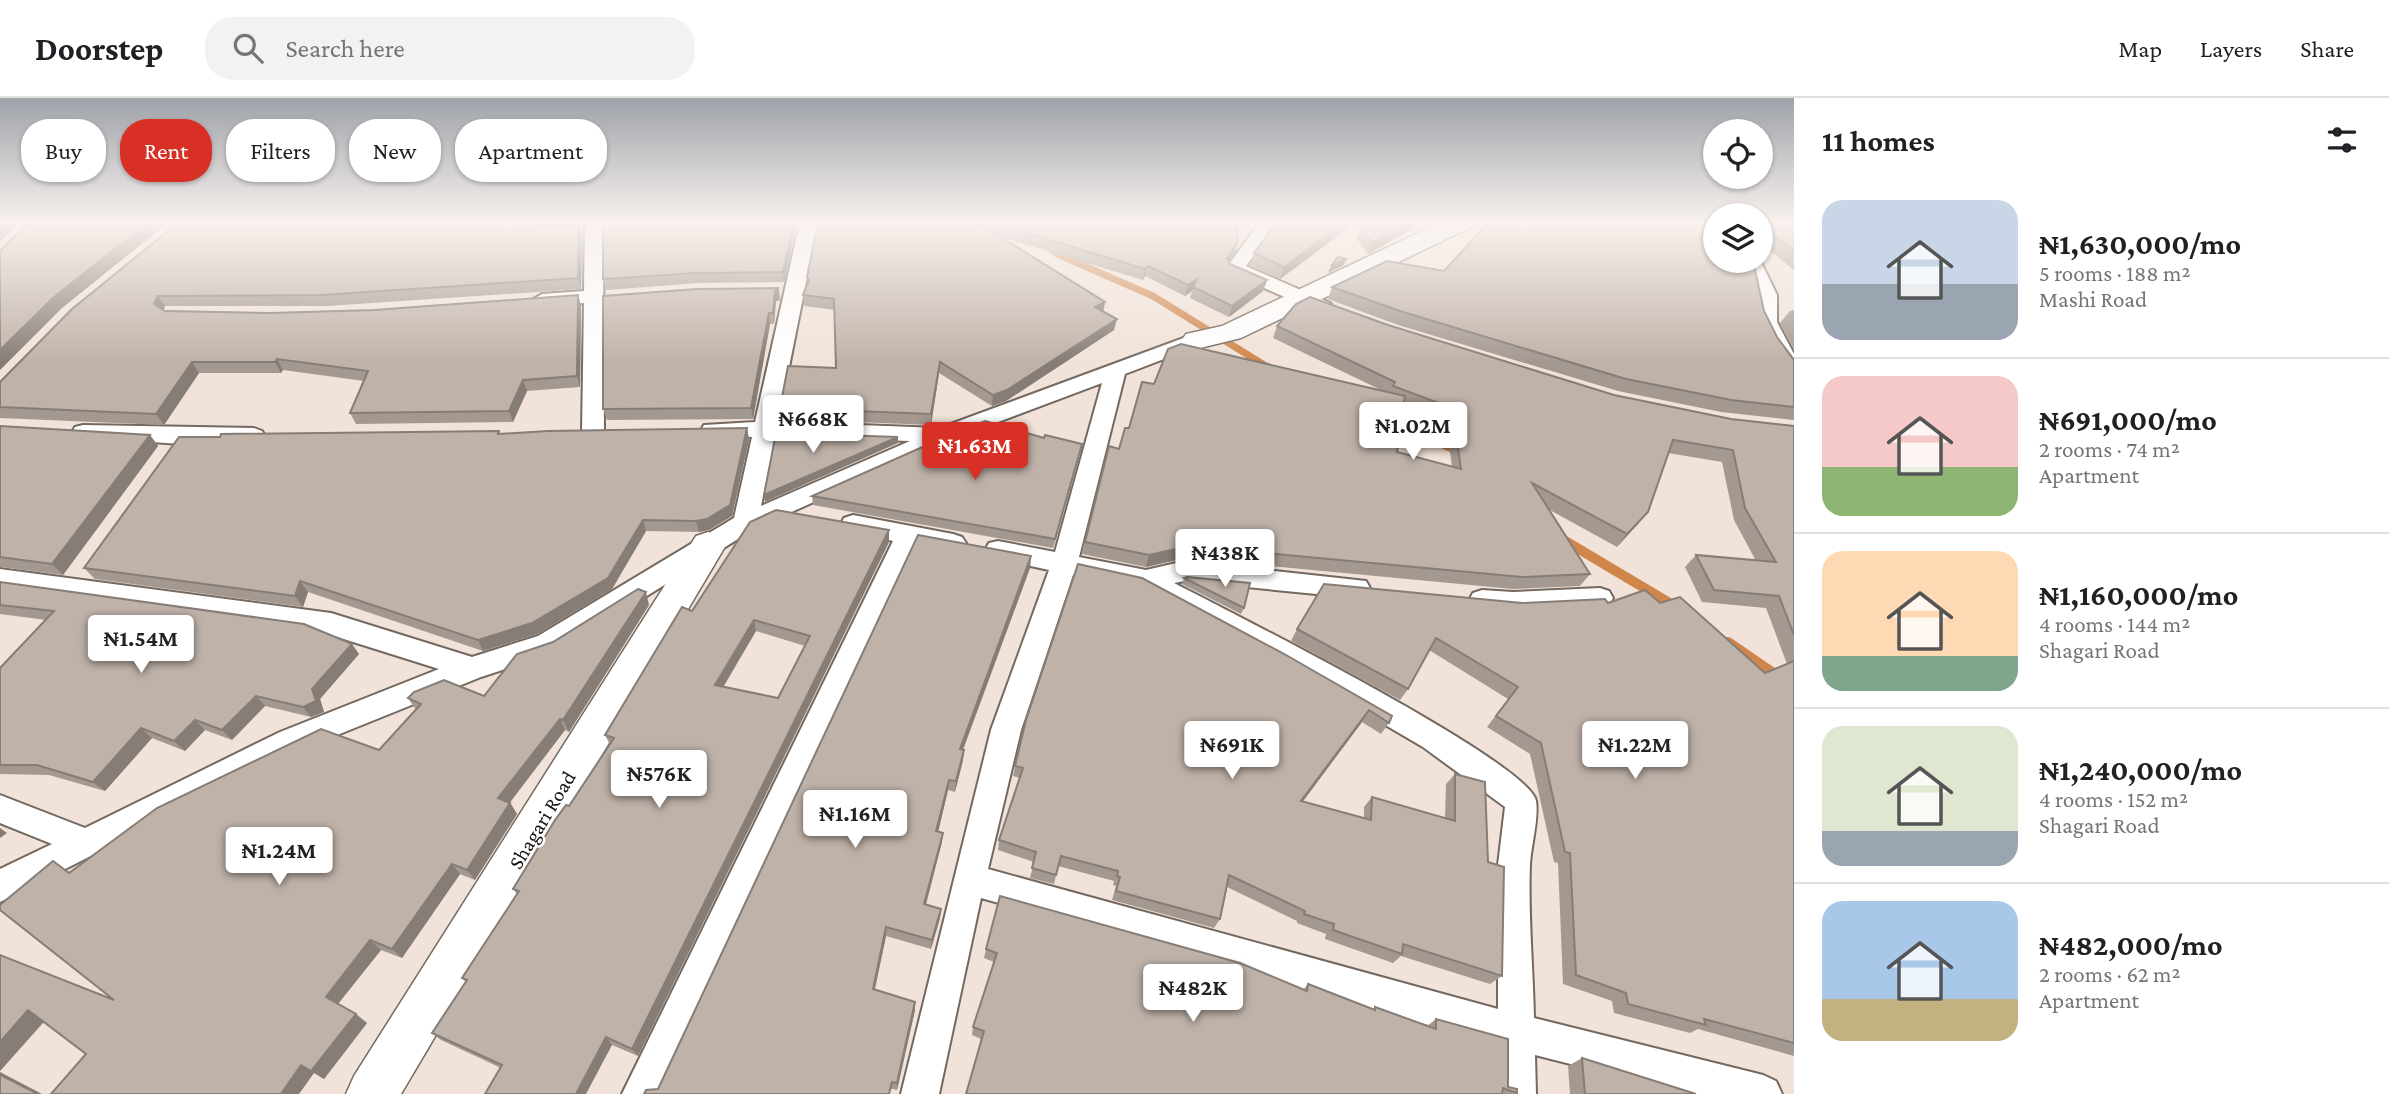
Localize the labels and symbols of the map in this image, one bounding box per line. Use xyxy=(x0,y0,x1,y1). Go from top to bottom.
pin: ₦668K xyxy=(764,396,862,455)
pin: ₦1.02M xyxy=(1356,402,1470,462)
pin: ₦1.63M xyxy=(918,422,1032,482)
pin: ₦438K xyxy=(1176,530,1274,589)
pin: ₦1.54M xyxy=(84,616,198,675)
pin: ₦691K xyxy=(1183,722,1281,781)
pin: ₦1.22M xyxy=(1578,722,1692,781)
pin: ₦576K xyxy=(610,750,708,810)
street label: Shagari Road xyxy=(503,767,581,873)
pin: ₦1.16M xyxy=(798,790,912,850)
pin: ₦1.24M xyxy=(222,828,336,887)
pin: ₦482K xyxy=(1144,964,1242,1024)

